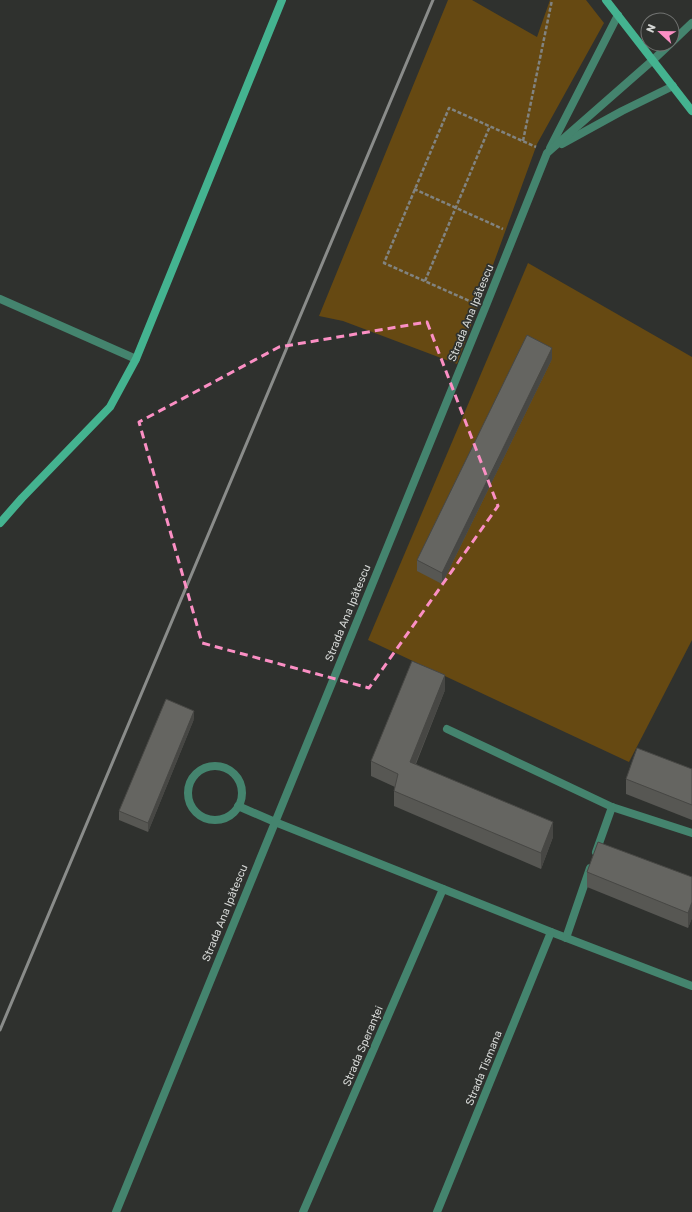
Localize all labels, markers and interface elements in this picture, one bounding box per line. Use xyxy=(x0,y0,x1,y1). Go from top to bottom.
north arrow xyxy=(640,12,680,52)
text: N xyxy=(644,22,659,35)
street label: Strada Ana Ipătescu xyxy=(446,263,496,363)
street label: Strada Ana Ipătescu xyxy=(323,563,373,663)
street label: Strada Ana Ipătescu xyxy=(200,863,250,963)
street label: Strada Speranței xyxy=(340,1004,386,1088)
street label: Strada Tismana xyxy=(463,1029,505,1107)

